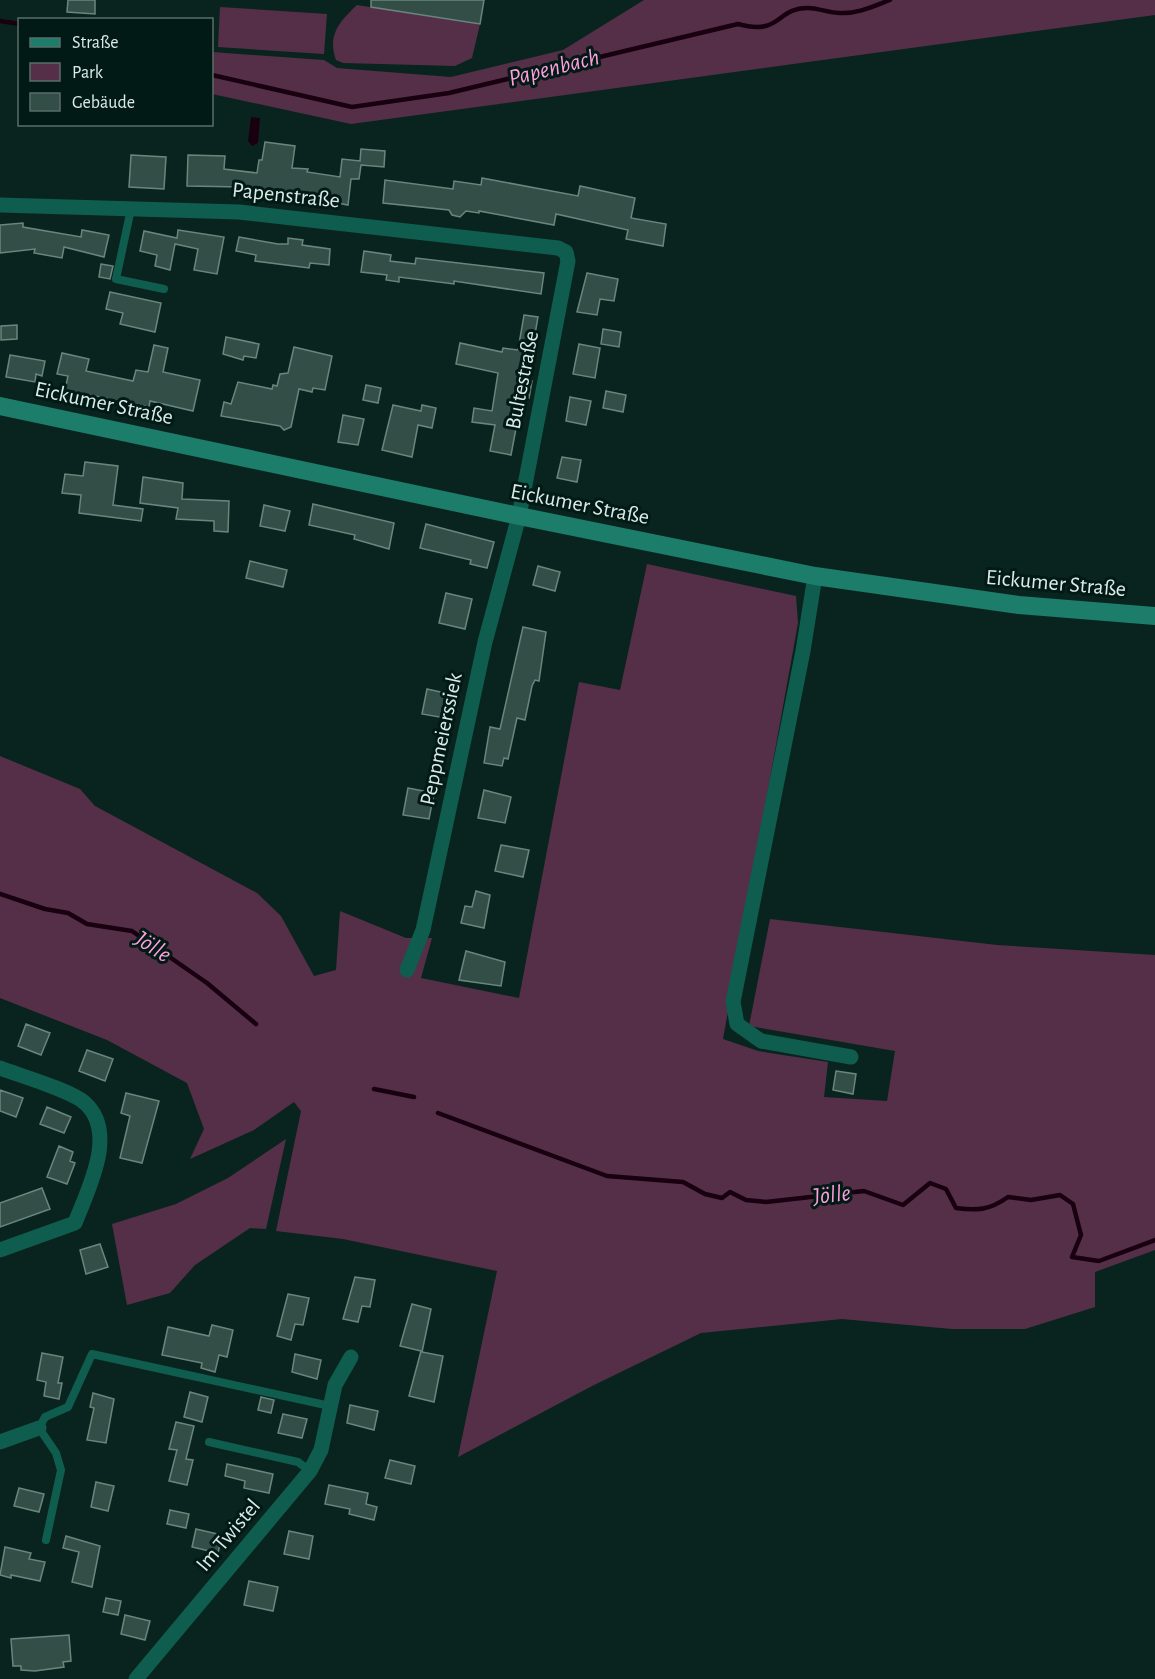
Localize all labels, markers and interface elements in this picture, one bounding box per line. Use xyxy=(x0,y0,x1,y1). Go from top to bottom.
legend xyxy=(18,18,213,126)
text: Straße xyxy=(72,34,118,52)
water label: Papenbach xyxy=(506,45,602,91)
text: Park xyxy=(72,64,104,82)
text: Gebäude xyxy=(72,94,135,112)
street label: Papenstraße xyxy=(231,178,341,212)
street label: Bultestraße xyxy=(502,329,542,431)
street label: Eickumer Straße xyxy=(33,378,175,428)
street label: Eickumer Straße xyxy=(509,480,651,528)
street label: Eickumer Straße xyxy=(985,566,1127,600)
street label: Peppmeierssiek xyxy=(416,671,466,807)
water label: Jölle xyxy=(130,926,175,967)
water label: Jölle xyxy=(811,1181,852,1209)
street label: Im Twistel xyxy=(192,1495,264,1575)

